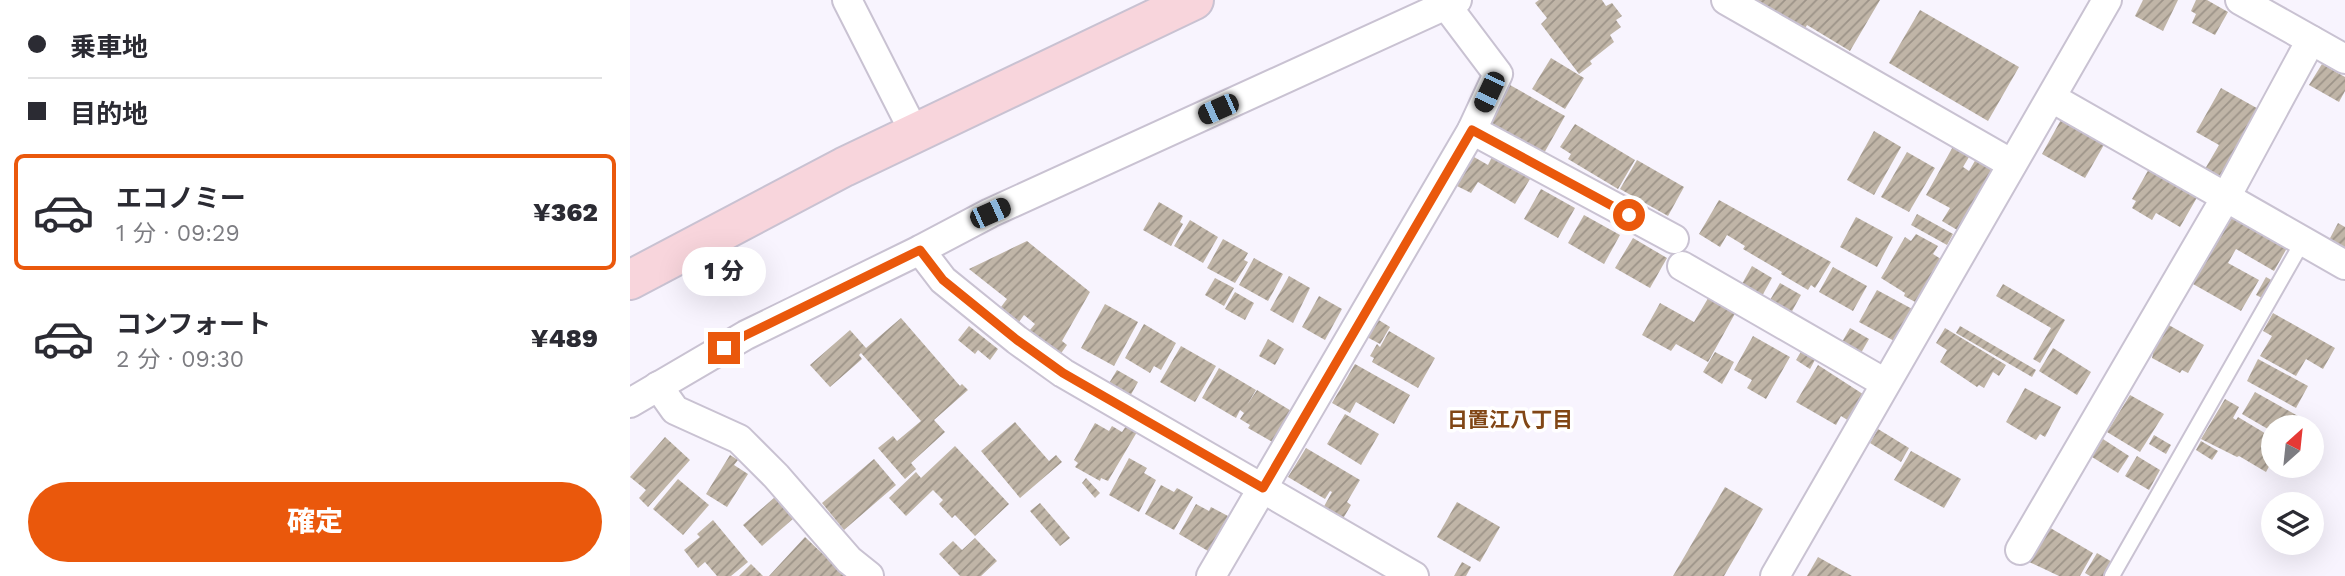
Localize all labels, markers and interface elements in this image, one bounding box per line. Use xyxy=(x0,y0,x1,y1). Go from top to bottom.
text: 乗車地 xyxy=(70,32,148,62)
car xyxy=(1471,69,1508,115)
car xyxy=(1195,91,1242,127)
text: 目的地 xyxy=(70,99,148,129)
icon: car xyxy=(32,181,95,244)
text: エコノミー xyxy=(116,183,246,213)
car xyxy=(967,195,1014,231)
text: ¥362 xyxy=(533,197,598,227)
route start xyxy=(1613,199,1645,231)
text: 1 分 · 09:29 xyxy=(116,220,240,247)
callout: 1 分 xyxy=(682,246,766,296)
text: 1 分 xyxy=(704,258,744,285)
icon: car xyxy=(32,307,95,370)
text: コンフォート xyxy=(116,309,271,339)
text: ¥489 xyxy=(531,323,598,353)
route end xyxy=(708,332,740,364)
text: 2 分 · 09:30 xyxy=(116,346,244,373)
district label: 日置江八丁目 xyxy=(1447,407,1573,432)
north arrow xyxy=(2261,415,2324,478)
map controls xyxy=(2261,415,2324,555)
button: 確定 xyxy=(28,482,602,562)
button: layers xyxy=(2261,492,2324,555)

